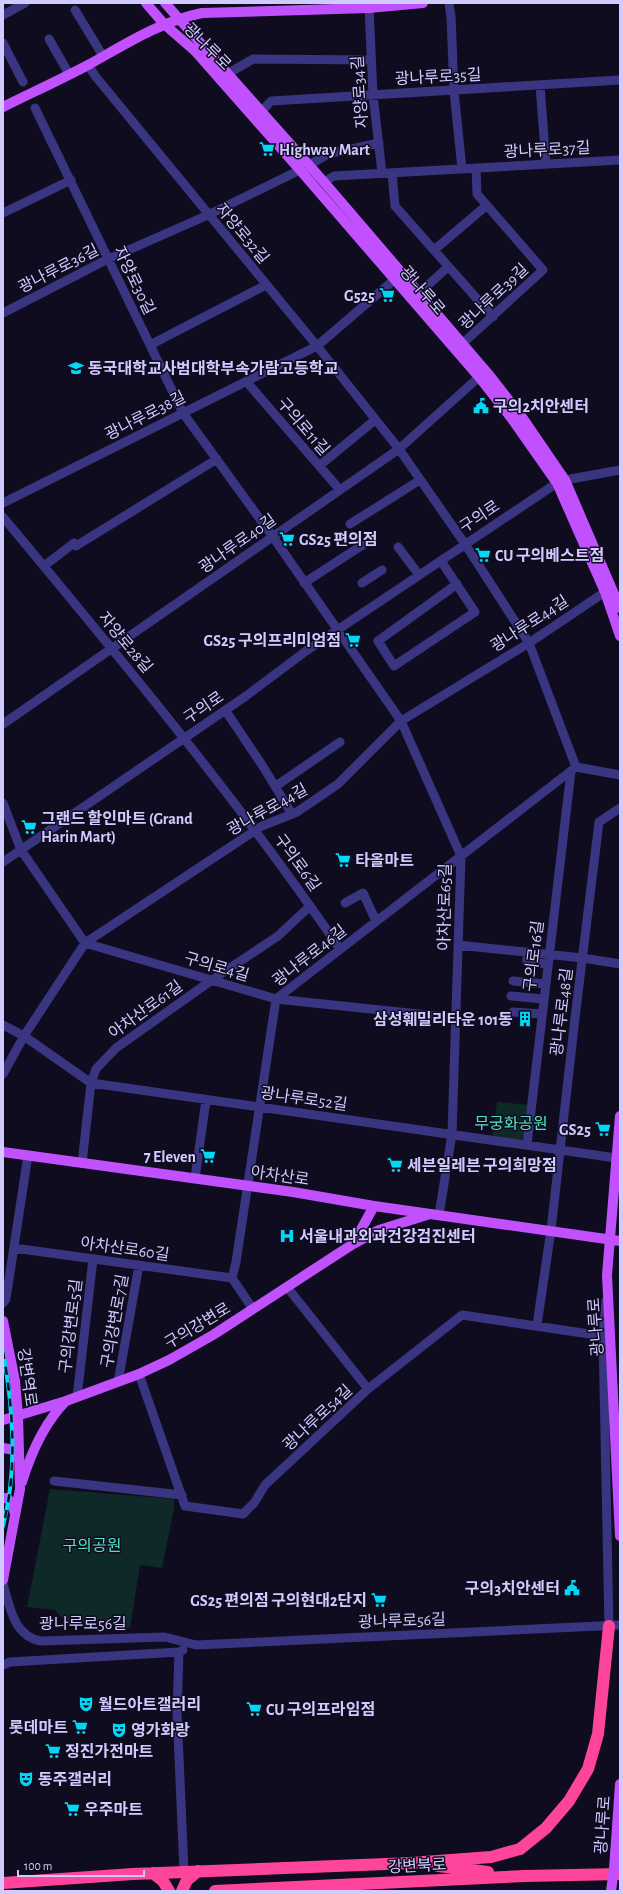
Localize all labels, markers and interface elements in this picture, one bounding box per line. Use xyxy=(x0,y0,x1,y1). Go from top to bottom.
street label: 광나루로 xyxy=(181,20,234,73)
street label: 자양로34길 xyxy=(349,55,371,129)
street label: 광나루로35길 xyxy=(394,67,482,87)
supermarket icon: Highway Mart xyxy=(258,140,276,158)
street label: 광나루로37길 xyxy=(503,140,591,160)
place label: Highway Mart xyxy=(279,142,371,159)
street label: 자양로32길 xyxy=(213,201,272,267)
street label: 광나루로36길 xyxy=(16,242,101,296)
street label: 자양로30길 xyxy=(111,244,157,317)
street label: 광나루로39길 xyxy=(456,261,531,332)
street label: 광나루로 xyxy=(397,263,448,318)
supermarket icon: G525 xyxy=(378,286,396,304)
place label: G525 xyxy=(344,288,375,304)
school or university icon: 동국대학교사범대학부속가람고등학교 xyxy=(67,359,85,377)
place label: 동국대학교사범대학부속가람고등학교 xyxy=(88,359,339,377)
street label: 광나루로38길 xyxy=(103,389,188,443)
street label: 구의로11길 xyxy=(274,395,332,458)
public building icon: 구의2치안센터 xyxy=(472,397,490,415)
place label: 구의2치안센터 xyxy=(493,398,589,415)
street label: 구의로 xyxy=(457,498,503,536)
street label: 광나루로40길 xyxy=(196,512,279,576)
supermarket icon: GS25 편의점 xyxy=(278,530,296,548)
place label: GS25 편의점 xyxy=(299,531,378,548)
supermarket icon: CU 구의베스트점 xyxy=(474,546,492,564)
place label: CU 구의베스트점 xyxy=(495,547,604,564)
street label: 광나루로44길 xyxy=(488,593,571,655)
street label: 자양로28길 xyxy=(95,609,155,676)
supermarket icon: GS25 구의프리미엄점 xyxy=(344,631,362,649)
place label: GS25 구의프리미엄점 xyxy=(204,632,341,649)
street label: 구의로 xyxy=(181,689,227,727)
street label: 광나루로44길 xyxy=(225,781,310,838)
place label: 그랜드 할인마트 (Grand Harin Mart) xyxy=(41,809,193,845)
supermarket icon: 그랜드 할인마트 (Grand Harin Mart) xyxy=(20,818,38,836)
street label: 구의로6길 xyxy=(271,831,323,894)
supermarket icon: 타올마트 xyxy=(334,851,352,869)
place label: 타올마트 xyxy=(355,852,414,869)
street label: 아차산로65길 xyxy=(436,863,454,951)
street label: 구의로16길 xyxy=(522,919,546,993)
street label: 광나루로46길 xyxy=(270,922,350,989)
street label: 구의로4길 xyxy=(183,950,251,984)
street label: 광나루로48길 xyxy=(549,967,575,1057)
street label: 아차산로61길 xyxy=(106,978,185,1042)
building icon: 삼성훼밀리타운 101동 xyxy=(516,1010,534,1028)
place label: 삼성훼밀리타운 101동 xyxy=(373,1011,513,1028)
street label: 광나루로52길 xyxy=(259,1085,348,1113)
park label: 무궁화공원 xyxy=(474,1116,548,1132)
supermarket icon: GS25 xyxy=(594,1120,612,1138)
place label: GS25 xyxy=(559,1122,591,1138)
supermarket icon: 7 Eleven xyxy=(199,1147,217,1165)
place label: 7 Eleven xyxy=(144,1149,196,1165)
supermarket icon: 세븐일레븐 구의희망점 xyxy=(386,1156,404,1174)
place label: 세븐일레븐 구의희망점 xyxy=(407,1157,557,1174)
street label: 아차산로 xyxy=(250,1164,310,1188)
hospital icon: 서울내과외과건강검진센터 xyxy=(278,1227,296,1245)
place label: 서울내과외과건강검진센터 xyxy=(299,1228,476,1245)
street label: 아차산로60길 xyxy=(79,1235,170,1263)
street label: 구의강변로7길 xyxy=(99,1273,131,1369)
street label: 구의강변로5길 xyxy=(57,1278,85,1374)
street label: 광나루로 xyxy=(586,1297,606,1357)
street label: 구의강변로 xyxy=(162,1300,233,1352)
street label: 강변역로 xyxy=(15,1347,39,1408)
street label: 광나루로54길 xyxy=(280,1382,355,1454)
park label: 구의공원 xyxy=(63,1538,121,1554)
public building icon: 구의3치안센터 xyxy=(563,1579,581,1597)
place label: 구의3치안센터 xyxy=(465,1580,560,1597)
place label: GS25 편의점 구의현대2단지 xyxy=(190,1591,367,1609)
supermarket icon: GS25 편의점 구의현대2단지 xyxy=(370,1591,388,1609)
street label: 광나루로56길 xyxy=(358,1611,446,1631)
street label: 광나루로56길 xyxy=(39,1616,127,1632)
theatre icon: 월드아트갤러리 xyxy=(77,1695,95,1713)
place label: 월드아트갤러리 xyxy=(98,1696,201,1713)
supermarket icon: CU 구의프라임점 xyxy=(245,1700,263,1718)
place label: CU 구의프라임점 xyxy=(266,1701,375,1718)
supermarket icon: 롯데마트 xyxy=(71,1718,89,1736)
place label: 롯데마트 xyxy=(9,1719,68,1736)
theatre icon: 영가화랑 xyxy=(110,1721,128,1739)
place label: 영가화랑 xyxy=(131,1722,190,1739)
supermarket icon: 정진가전마트 xyxy=(44,1742,62,1760)
place label: 정진가전마트 xyxy=(65,1743,154,1760)
theatre icon: 동주갤러리 xyxy=(17,1770,35,1788)
place label: 동주갤러리 xyxy=(38,1771,112,1788)
street label: 광나루로 xyxy=(593,1795,613,1855)
supermarket icon: 우주마트 xyxy=(63,1800,81,1818)
place label: 우주마트 xyxy=(84,1801,143,1818)
scale bar xyxy=(18,1852,144,1878)
street label: 강변북로 xyxy=(387,1856,447,1876)
text: 100 m xyxy=(24,1860,52,1872)

